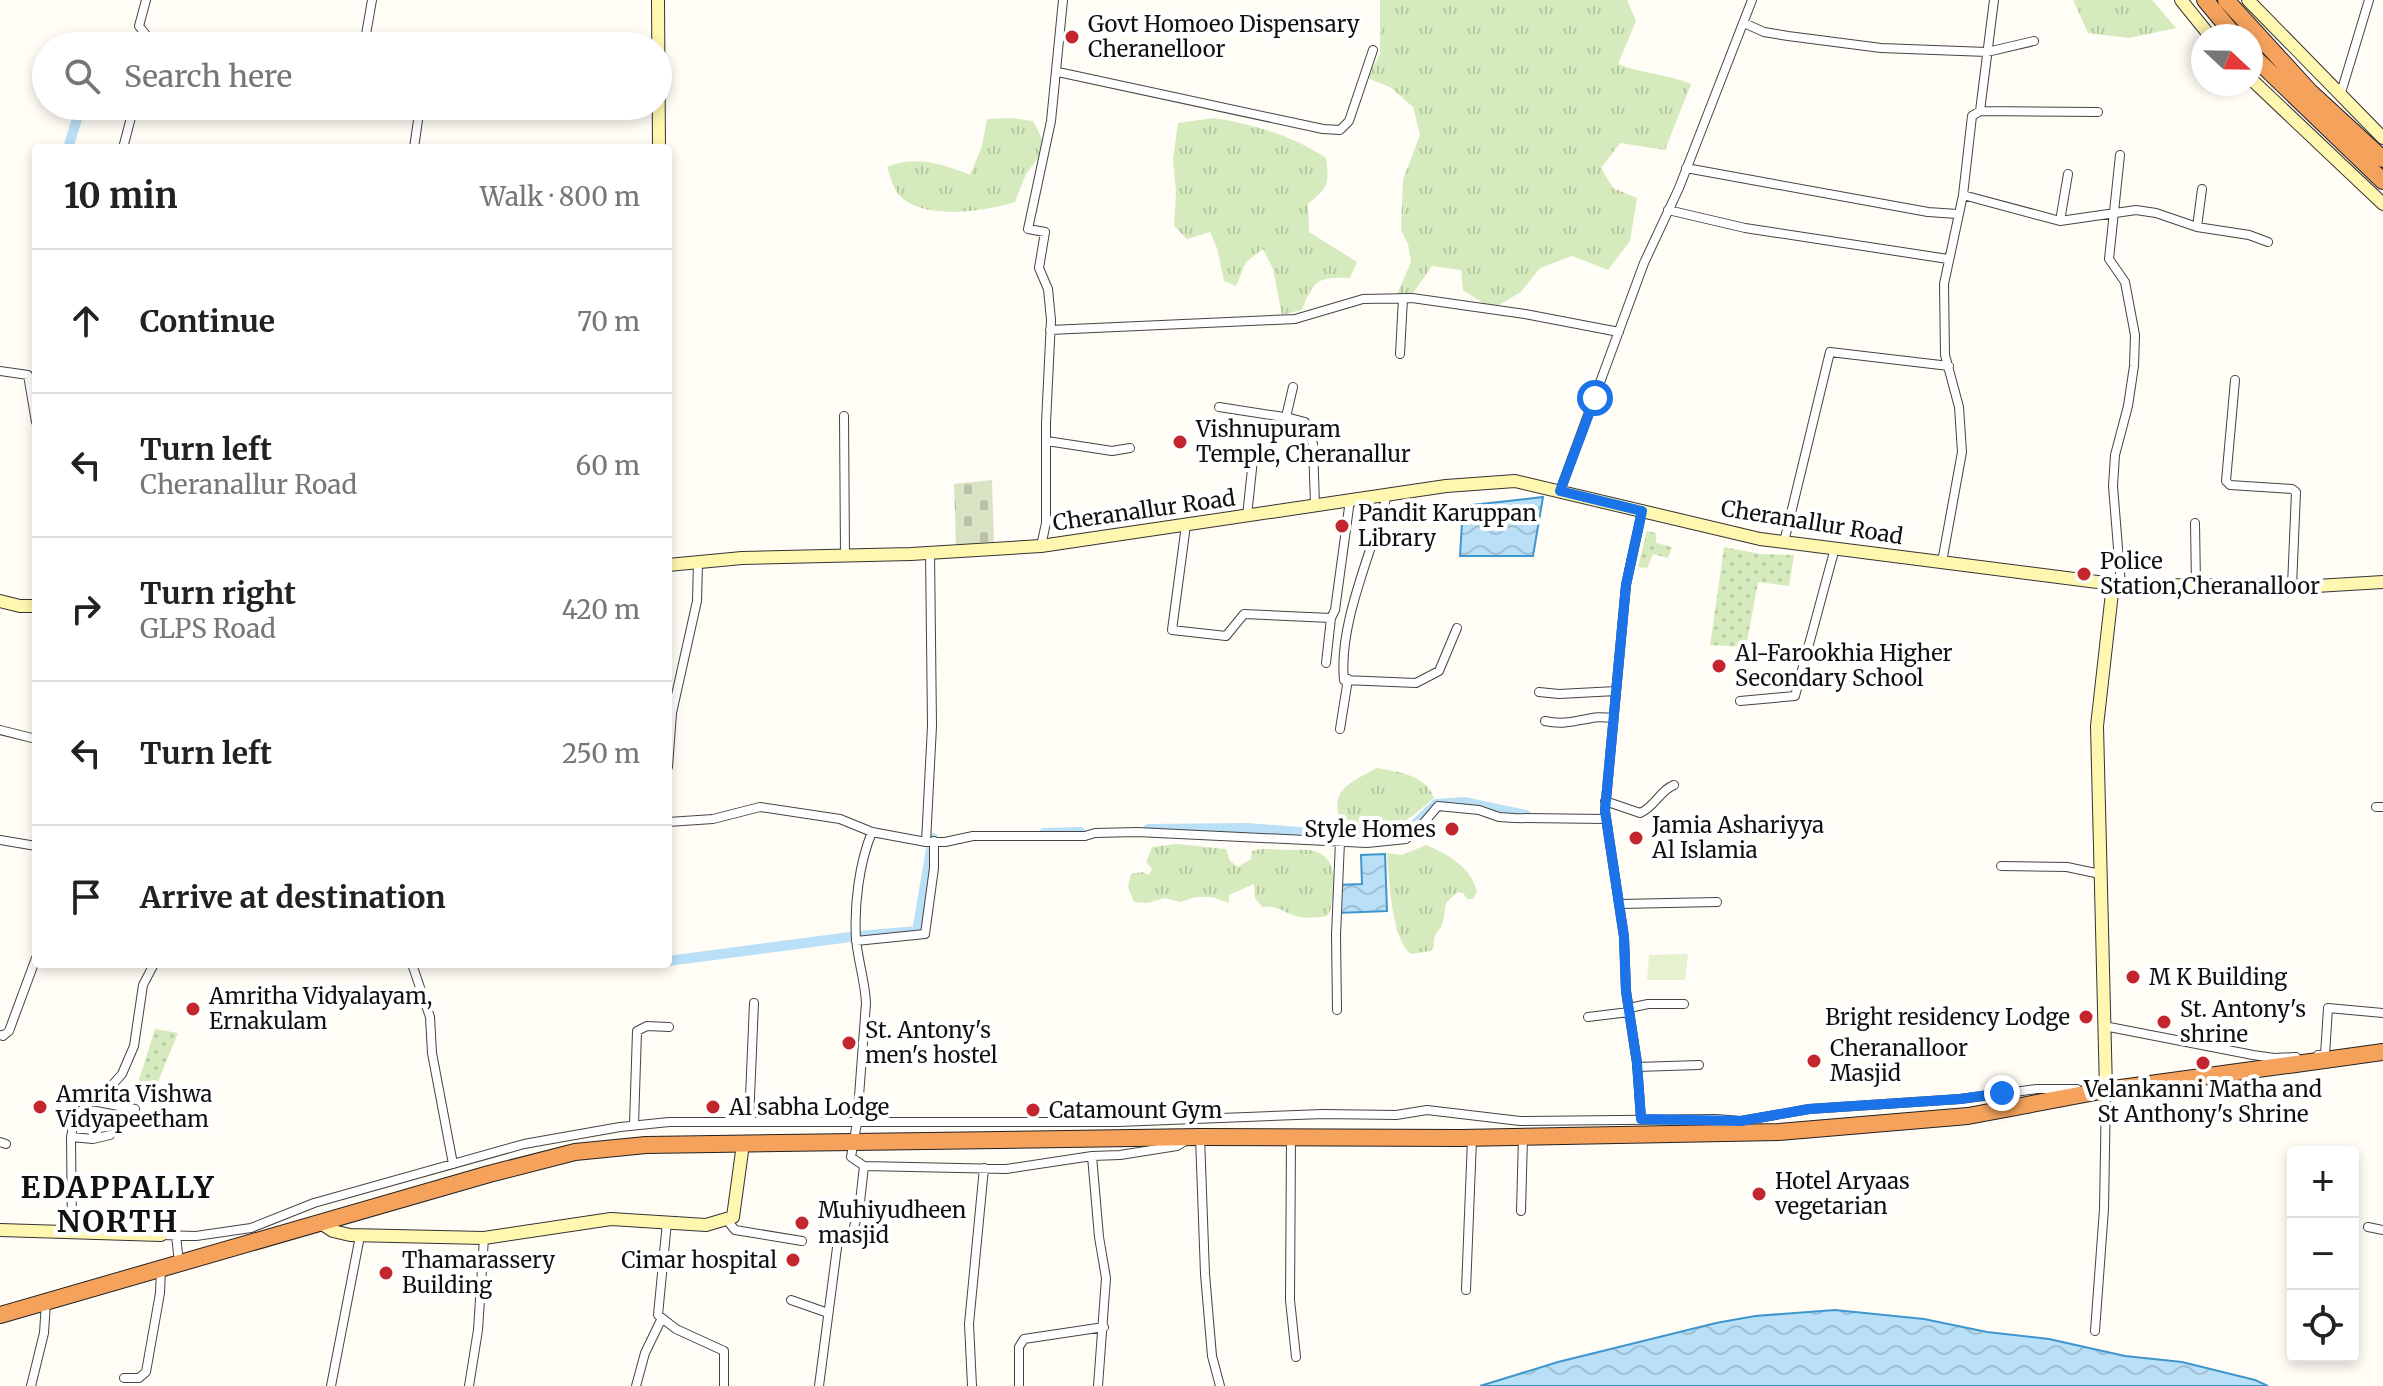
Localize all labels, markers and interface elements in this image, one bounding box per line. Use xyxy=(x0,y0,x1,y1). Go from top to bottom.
place label: Govt Homoeo Dispensary Cheranelloor xyxy=(1088,10,1360,63)
north arrow xyxy=(2191,24,2263,96)
marker: Govt Homoeo Dispensary Cheranelloor xyxy=(1063,28,1081,46)
search box xyxy=(32,32,672,120)
icon: search xyxy=(60,54,104,98)
text: Search here xyxy=(124,57,292,95)
text: 10 min xyxy=(64,175,178,217)
text: Walk · 800 m xyxy=(480,180,640,213)
icon: ahead xyxy=(64,299,108,343)
text: Continue xyxy=(140,302,275,340)
text: 70 m xyxy=(577,305,640,338)
route start xyxy=(1577,380,1613,416)
place label: Vishnupuram Temple, Cheranallur xyxy=(1195,415,1411,468)
text: Turn left xyxy=(140,430,272,468)
marker: Vishnupuram Temple, Cheranallur xyxy=(1171,433,1189,451)
icon: left xyxy=(64,443,108,487)
text: 60 m xyxy=(576,449,640,482)
text: Cheranallur Road xyxy=(140,468,357,501)
street label: Cheranallur Road xyxy=(1051,483,1237,537)
street label: Cheranallur Road xyxy=(1719,494,1905,550)
place label: Pandit Karuppan Library xyxy=(1358,499,1537,552)
marker: Pandit Karuppan Library xyxy=(1333,517,1351,535)
place label: Police Station,Cheranalloor xyxy=(2100,547,2320,600)
marker: Police Station,Cheranalloor xyxy=(2075,565,2093,583)
text: Turn right xyxy=(140,574,296,612)
icon: right xyxy=(64,587,108,631)
text: 420 m xyxy=(562,593,640,626)
text: GLPS Road xyxy=(140,612,276,645)
place label: Al-Farookhia Higher Secondary School xyxy=(1734,639,1953,692)
marker: Al-Farookhia Higher Secondary School xyxy=(1710,657,1728,675)
icon: left xyxy=(64,731,108,775)
text: Turn left xyxy=(140,734,272,772)
text: 250 m xyxy=(562,737,640,770)
place label: Jamia Ashariyya Al Islamia xyxy=(1651,811,1824,864)
place label: Style Homes xyxy=(1304,815,1436,843)
marker: Style Homes xyxy=(1443,820,1461,838)
marker: Jamia Ashariyya Al Islamia xyxy=(1627,829,1645,847)
icon: arrive xyxy=(64,875,108,919)
text: Arrive at destination xyxy=(140,878,446,916)
place label: M K Building xyxy=(2149,963,2287,991)
marker: M K Building xyxy=(2124,968,2142,986)
place label: Amritha Vidyalayam, Ernakulam xyxy=(208,982,432,1035)
place label: St. Antony's shrine xyxy=(2180,995,2306,1048)
marker: Amritha Vidyalayam, Ernakulam xyxy=(184,1000,202,1018)
place label: Bright residency Lodge xyxy=(1825,1003,2070,1031)
marker: Bright residency Lodge xyxy=(2077,1008,2095,1026)
marker: St. Antony's shrine xyxy=(2155,1013,2173,1031)
place label: St. Antony's men's hostel xyxy=(865,1016,998,1069)
marker: St. Antony's men's hostel xyxy=(840,1034,858,1052)
place label: Cheranalloor Masjid xyxy=(1830,1034,1968,1087)
marker: Cheranalloor Masjid xyxy=(1805,1052,1823,1070)
marker: Velankanni Matha and St Anthony's Shrine xyxy=(2194,1054,2212,1072)
route end xyxy=(1984,1075,2020,1111)
place label: Velankanni Matha and St Anthony's Shrine xyxy=(2083,1075,2322,1128)
place label: Amrita Vishwa Vidyapeetham xyxy=(55,1080,213,1133)
place label: Al sabha Lodge xyxy=(728,1093,889,1121)
place label: Catamount Gym xyxy=(1049,1096,1222,1124)
marker: Amrita Vishwa Vidyapeetham xyxy=(31,1098,49,1116)
marker: Al sabha Lodge xyxy=(704,1098,722,1116)
marker: Catamount Gym xyxy=(1024,1101,1042,1119)
map controls xyxy=(2287,1146,2359,1362)
button: + xyxy=(2287,1146,2359,1218)
place label: Hotel Aryaas vegetarian xyxy=(1774,1167,1910,1220)
district label: EDAPPALLY NORTH xyxy=(21,1168,215,1240)
marker: Hotel Aryaas vegetarian xyxy=(1750,1185,1768,1203)
place label: Muhiyudheen masjid xyxy=(818,1196,967,1249)
marker: Muhiyudheen masjid xyxy=(793,1214,811,1232)
button: − xyxy=(2287,1218,2359,1290)
place label: Thamarassery Building xyxy=(402,1246,555,1299)
place label: Cimar hospital xyxy=(621,1246,777,1274)
marker: Cimar hospital xyxy=(784,1251,802,1269)
marker: Thamarassery Building xyxy=(377,1264,395,1282)
button: locate xyxy=(2287,1290,2359,1362)

